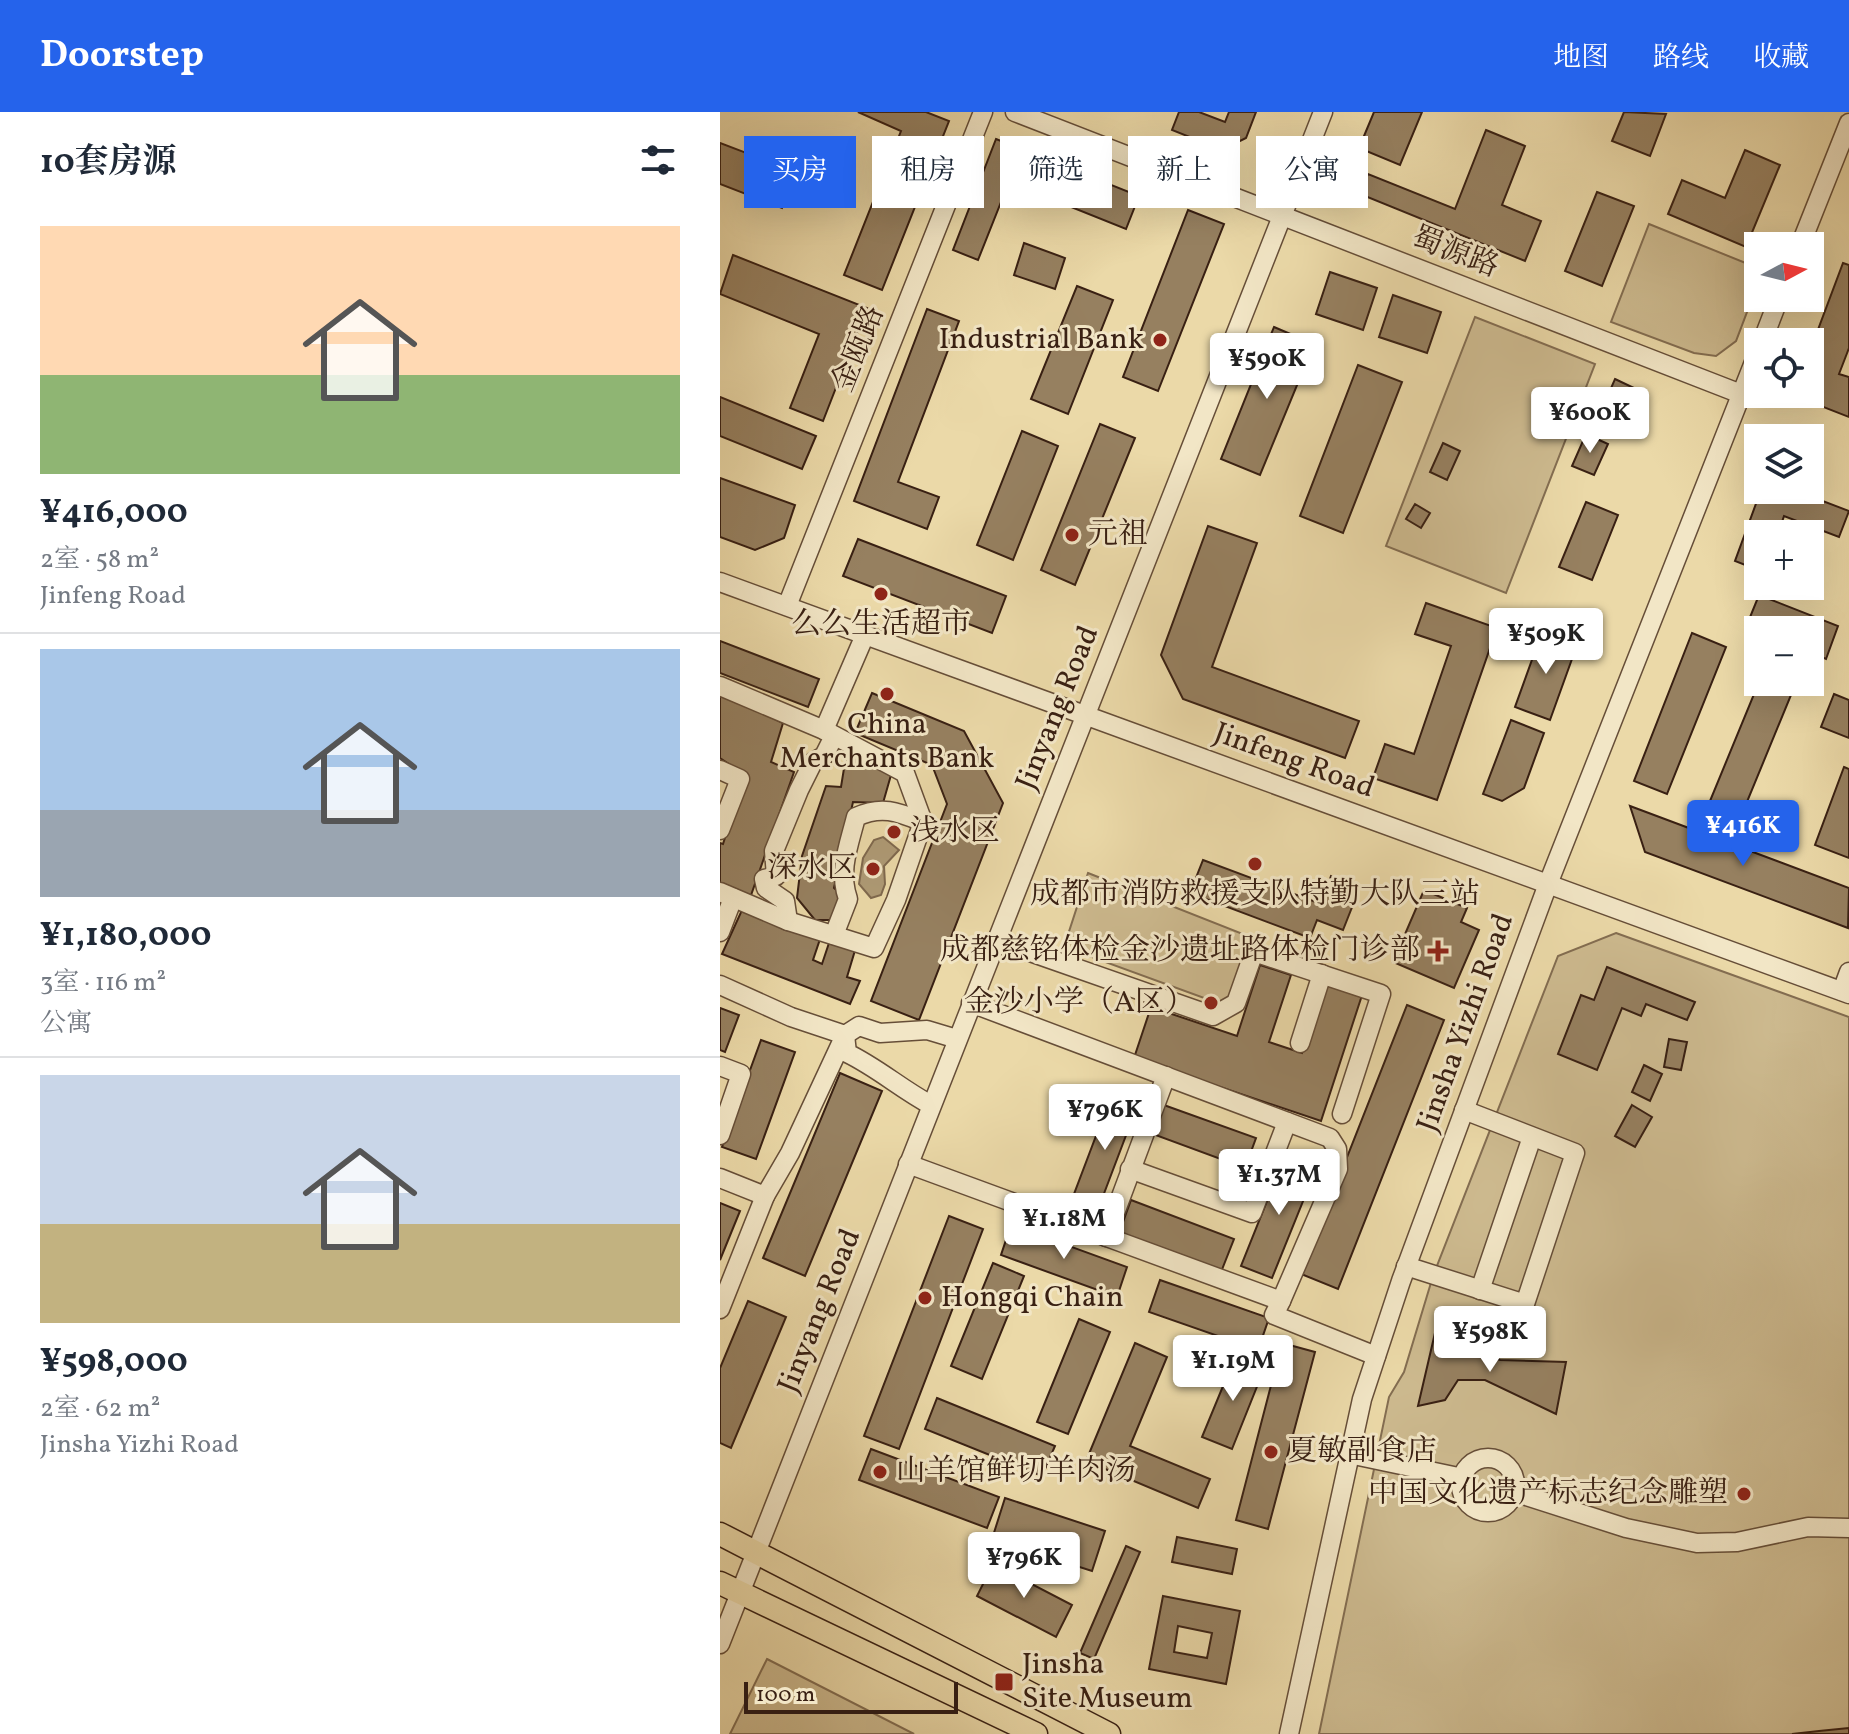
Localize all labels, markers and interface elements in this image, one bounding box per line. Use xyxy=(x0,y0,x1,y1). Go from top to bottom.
text: Doorstep xyxy=(40,30,204,83)
text: 地图 xyxy=(1553,39,1609,78)
text: 路线 xyxy=(1653,39,1709,78)
text: 收藏 xyxy=(1753,39,1809,78)
chip: 买房 xyxy=(744,136,856,208)
chip: 租房 xyxy=(872,136,984,208)
chip: 筛选 xyxy=(1000,136,1112,208)
chip: 新上 xyxy=(1128,136,1240,208)
chip: 公寓 xyxy=(1256,136,1368,208)
icon: filters xyxy=(636,138,680,182)
text: 10套房源 xyxy=(40,140,177,187)
street label: 蜀源路 xyxy=(1405,217,1505,289)
north arrow xyxy=(1744,232,1824,312)
map controls xyxy=(1744,232,1824,696)
icon: home xyxy=(288,278,432,422)
street label: 金瓯路 xyxy=(823,299,895,399)
place label: Industrial Bank xyxy=(939,319,1144,361)
button: locate xyxy=(1744,328,1824,408)
marker: Industrial Bank xyxy=(1151,331,1169,349)
pin: ¥590K xyxy=(1211,333,1323,401)
text: ¥590K xyxy=(1228,341,1306,377)
pin: ¥600K xyxy=(1534,387,1646,455)
text: ¥600K xyxy=(1549,395,1631,431)
button: layers xyxy=(1744,424,1824,504)
text: ¥416,000 xyxy=(40,490,188,537)
place label: 元祖 xyxy=(1088,514,1148,556)
button: + xyxy=(1744,520,1824,600)
marker: 元祖 xyxy=(1063,526,1081,544)
text: 2室 · 58 m² xyxy=(40,542,159,578)
text: Jinfeng Road xyxy=(40,578,186,614)
marker: 么么生活超市 xyxy=(872,585,890,603)
place label: 么么生活超市 xyxy=(791,604,971,646)
pin: ¥509K xyxy=(1490,608,1602,676)
text: ¥509K xyxy=(1507,616,1585,652)
button: − xyxy=(1744,616,1824,696)
street label: Jinyang Road xyxy=(1006,620,1110,796)
marker: China Merchants Bank xyxy=(878,685,896,703)
icon: home xyxy=(288,701,432,845)
place label: China Merchants Bank xyxy=(780,704,994,780)
street label: Jinfeng Road xyxy=(1208,712,1380,810)
pin: ¥416K xyxy=(1687,800,1799,868)
text: ¥416K xyxy=(1705,808,1781,844)
place label: 浅水区 xyxy=(910,811,1000,853)
marker: 浅水区 xyxy=(885,823,903,841)
place label: 深水区 xyxy=(767,848,857,890)
marker: 成都市消防救援支队特勤大队三站 xyxy=(1246,855,1264,873)
marker: 深水区 xyxy=(864,860,882,878)
place label: 成都市消防救援支队特勤大队三站 xyxy=(1030,874,1480,916)
street label: Jinsha Yizhi Road xyxy=(1407,908,1525,1138)
text: ¥1,180,000 xyxy=(40,913,211,960)
place label: 成都慈铭体检金沙遗址路体检门诊部 xyxy=(940,930,1420,972)
marker: 成都慈铭体检金沙遗址路体检门诊部 xyxy=(1427,940,1449,962)
text: 3室 · 116 m² xyxy=(40,965,166,1001)
place label: 金沙小学（A区） xyxy=(964,982,1195,1024)
marker: 金沙小学（A区） xyxy=(1202,994,1220,1012)
text: 公寓 xyxy=(40,1006,92,1042)
pin: ¥796K xyxy=(1049,1084,1161,1152)
text: ¥796K xyxy=(1067,1092,1143,1128)
icon: home xyxy=(288,1127,432,1271)
pin: ¥1.37M xyxy=(1214,1149,1344,1217)
text: ¥1.37M xyxy=(1237,1157,1321,1193)
pin: ¥1.18M xyxy=(999,1193,1129,1261)
text: ¥1.18M xyxy=(1022,1201,1106,1237)
street label: Jinyang Road xyxy=(768,1223,872,1399)
place label: Hongqi Chain xyxy=(941,1277,1124,1319)
marker: Hongqi Chain xyxy=(916,1289,934,1307)
pin: ¥598K xyxy=(1434,1306,1546,1374)
text: ¥598K xyxy=(1452,1314,1528,1350)
pin: ¥1.19M xyxy=(1168,1335,1298,1403)
text: ¥598,000 xyxy=(40,1339,188,1386)
text: ¥1.19M xyxy=(1191,1343,1275,1379)
text: 2室 · 62 m² xyxy=(40,1391,160,1427)
text: Jinsha Yizhi Road xyxy=(40,1427,239,1463)
place label: 夏敏副食店 xyxy=(1287,1431,1437,1473)
marker: 夏敏副食店 xyxy=(1262,1443,1280,1461)
place label: 山羊馆鲜切羊肉汤 xyxy=(896,1451,1136,1493)
marker: 山羊馆鲜切羊肉汤 xyxy=(871,1463,889,1481)
place label: 中国文化遗产标志纪念雕塑 xyxy=(1368,1473,1728,1515)
marker: 中国文化遗产标志纪念雕塑 xyxy=(1735,1485,1753,1503)
pin: ¥796K xyxy=(968,1532,1080,1600)
text: ¥796K xyxy=(986,1540,1062,1576)
place label: Jinsha Site Museum xyxy=(1022,1644,1193,1720)
marker: Jinsha Site Museum xyxy=(993,1671,1015,1693)
scale bar xyxy=(744,1678,958,1714)
text: 100 m xyxy=(756,1680,815,1711)

